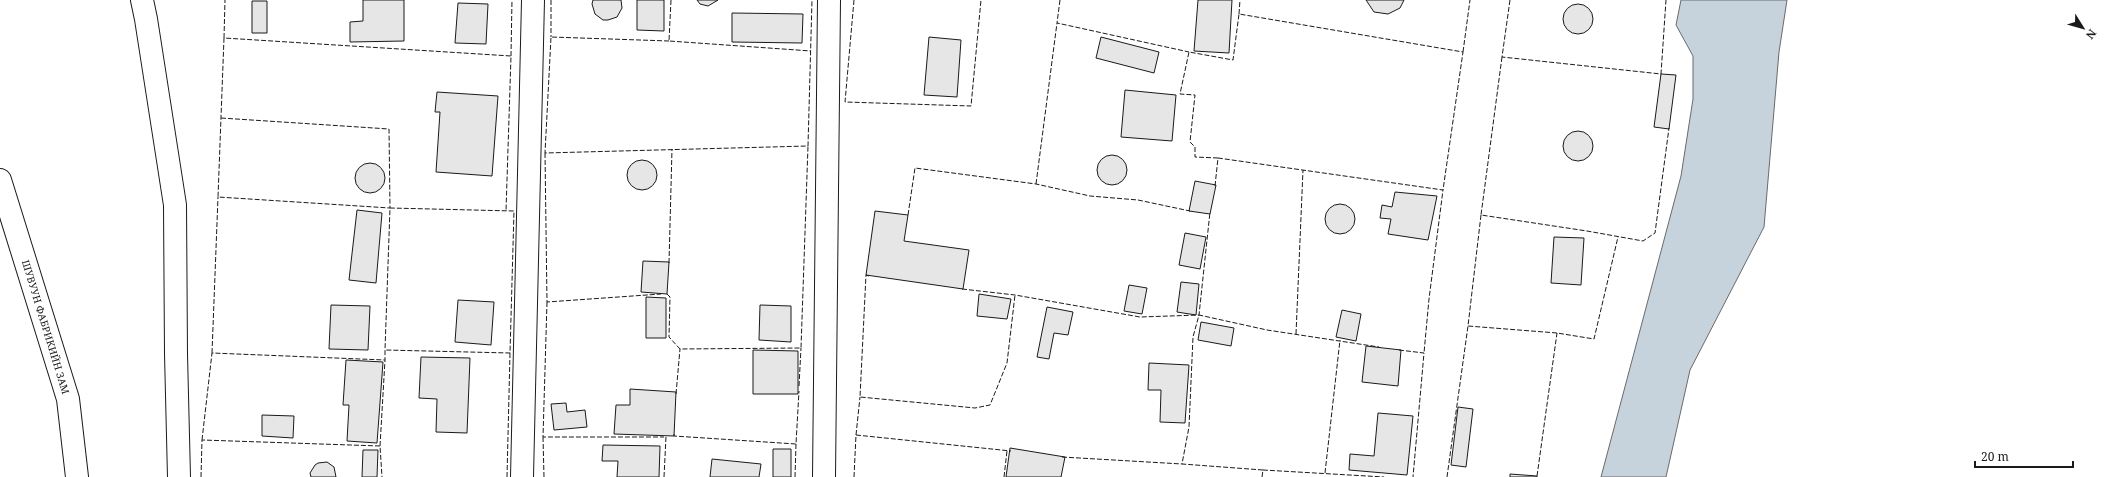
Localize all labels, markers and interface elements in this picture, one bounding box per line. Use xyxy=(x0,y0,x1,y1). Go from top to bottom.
north arrow xyxy=(2063,8,2103,48)
text: N xyxy=(2083,26,2100,43)
street label: ШУВУУН ФАБРИКИЙН ЗАМ xyxy=(19,258,73,396)
scale bar xyxy=(1975,443,2073,469)
text: 20 m xyxy=(1981,448,2009,465)

